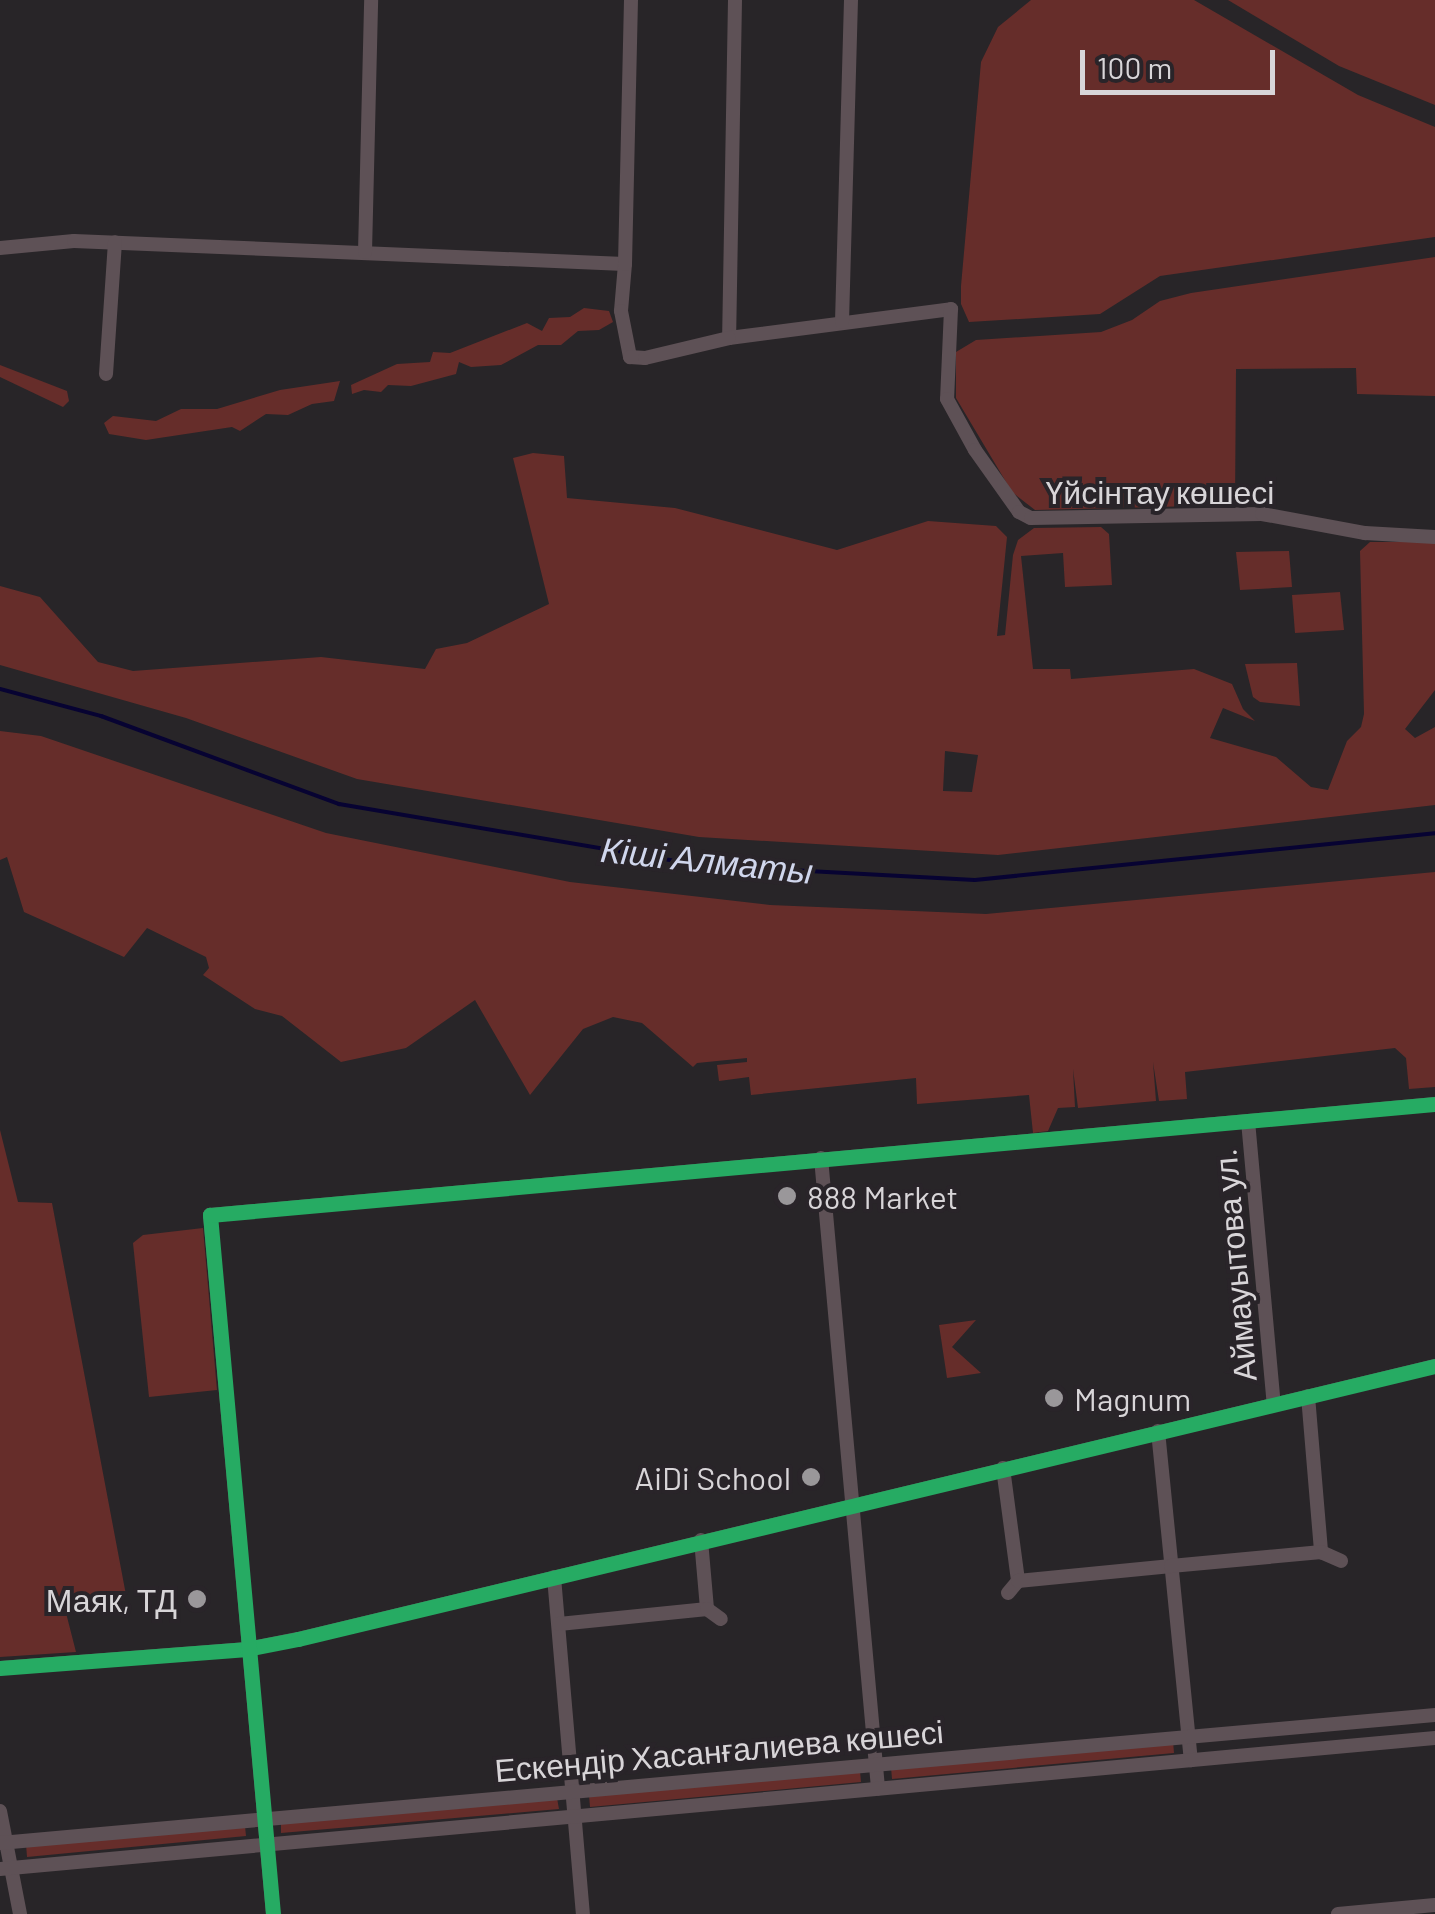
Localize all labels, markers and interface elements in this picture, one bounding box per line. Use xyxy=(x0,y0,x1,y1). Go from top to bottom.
scale bar xyxy=(1085,30,1280,92)
text: 100 m xyxy=(1097,49,1172,85)
street label: Үйсінтау көшесі xyxy=(1046,472,1274,510)
water label: Кіші Алматы xyxy=(599,827,815,891)
street label: Аймауытова ул. xyxy=(1205,1147,1263,1383)
place label: 888 Market xyxy=(807,1177,958,1215)
marker: 888 Market xyxy=(776,1185,798,1207)
place label: Magnum xyxy=(1074,1379,1191,1417)
marker: Magnum xyxy=(1043,1387,1065,1409)
place label: AiDi School xyxy=(634,1458,791,1496)
marker: AiDi School xyxy=(800,1466,822,1488)
place label: Маяк, ТД xyxy=(46,1580,177,1618)
marker: Маяк, ТД xyxy=(186,1588,208,1610)
street label: Ескендір Хасанғалиева көшесі xyxy=(493,1711,945,1789)

